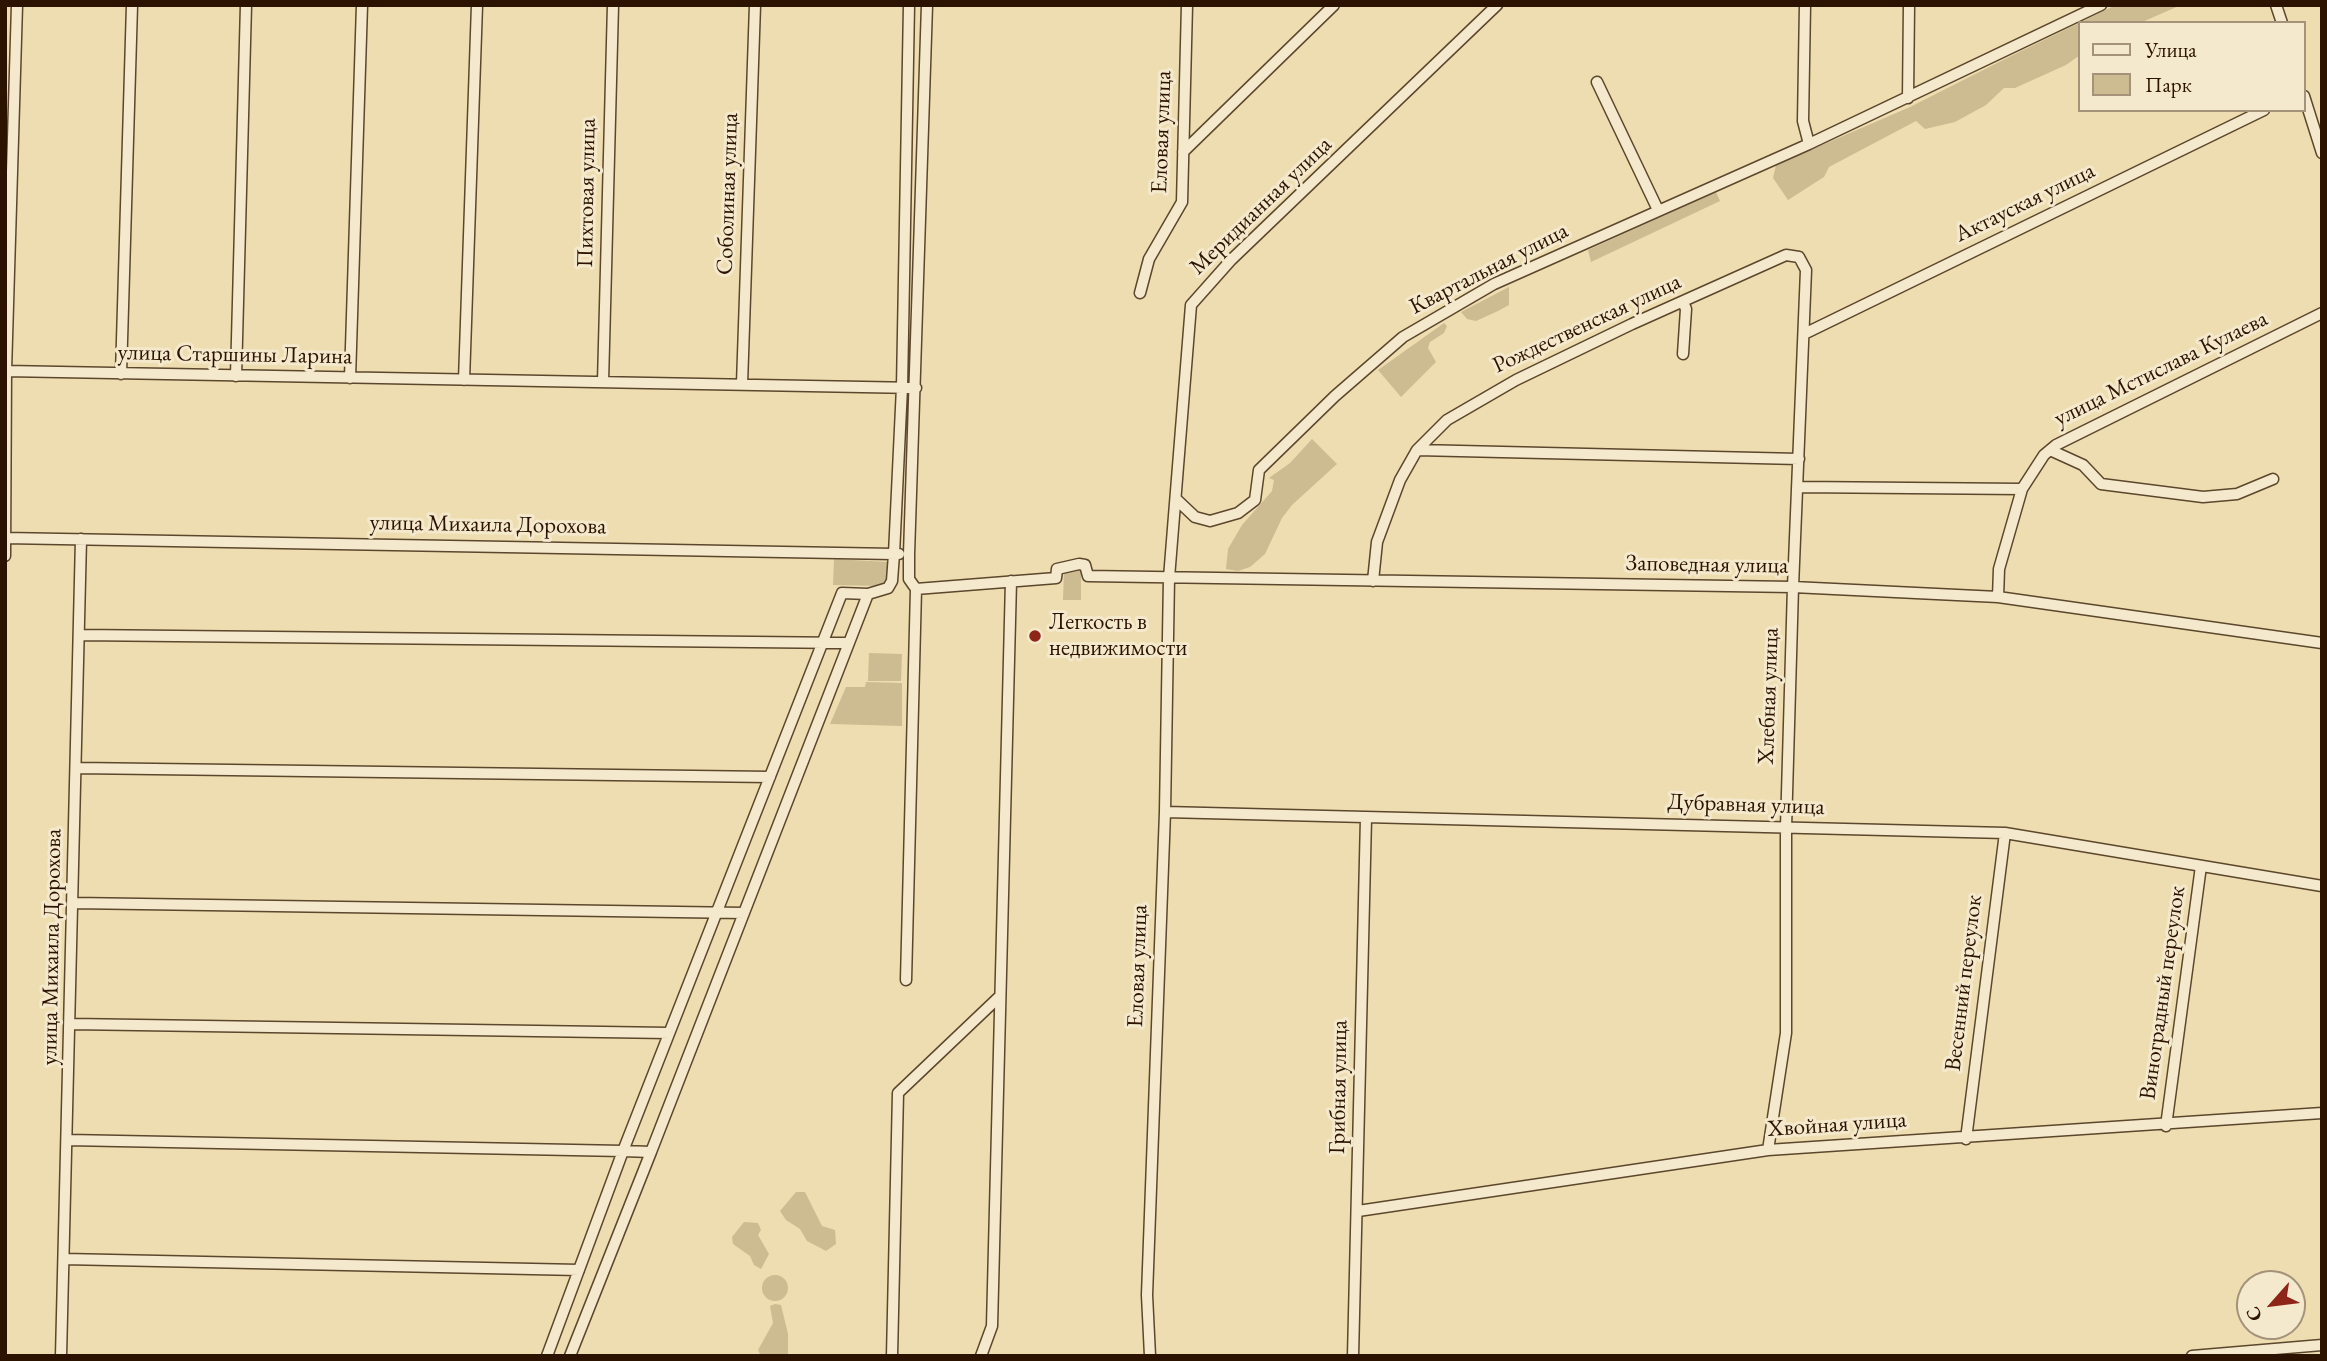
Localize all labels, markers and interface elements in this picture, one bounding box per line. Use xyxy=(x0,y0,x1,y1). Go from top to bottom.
legend xyxy=(2078,21,2306,112)
text: Улица xyxy=(2145,36,2197,63)
street label: Еловая улица xyxy=(1146,70,1178,194)
text: Парк xyxy=(2145,71,2192,98)
street label: Соболиная улица xyxy=(711,112,745,276)
street label: Пихтовая улица xyxy=(572,118,602,268)
street label: Меридианная улица xyxy=(1184,131,1338,281)
street label: Актауская улица xyxy=(1951,157,2099,249)
street label: Квартальная улица xyxy=(1405,217,1573,321)
street label: Рождественская улица xyxy=(1488,268,1686,380)
street label: улица Мстислава Кулаева xyxy=(2050,305,2272,433)
street label: улица Старшины Ларина xyxy=(117,339,353,371)
street label: улица Михаила Дорохова xyxy=(369,509,607,541)
street label: Заповедная улица xyxy=(1625,550,1789,580)
place label: Легкость в недвижимости xyxy=(1049,609,1187,663)
street label: Хлебная улица xyxy=(1753,627,1785,765)
marker: Легкость в недвижимости xyxy=(1027,628,1043,644)
street label: Дубравная улица xyxy=(1667,788,1825,822)
street label: улица Михаила Дорохова xyxy=(36,828,68,1066)
street label: Виноградный переулок xyxy=(2134,884,2192,1102)
street label: Весенний переулок xyxy=(1939,893,1989,1073)
street label: Еловая улица xyxy=(1122,904,1154,1028)
street label: Грибная улица xyxy=(1324,1020,1354,1154)
street label: Хвойная улица xyxy=(1767,1106,1907,1144)
north arrow xyxy=(2236,1270,2306,1340)
text: С xyxy=(2240,1302,2268,1326)

